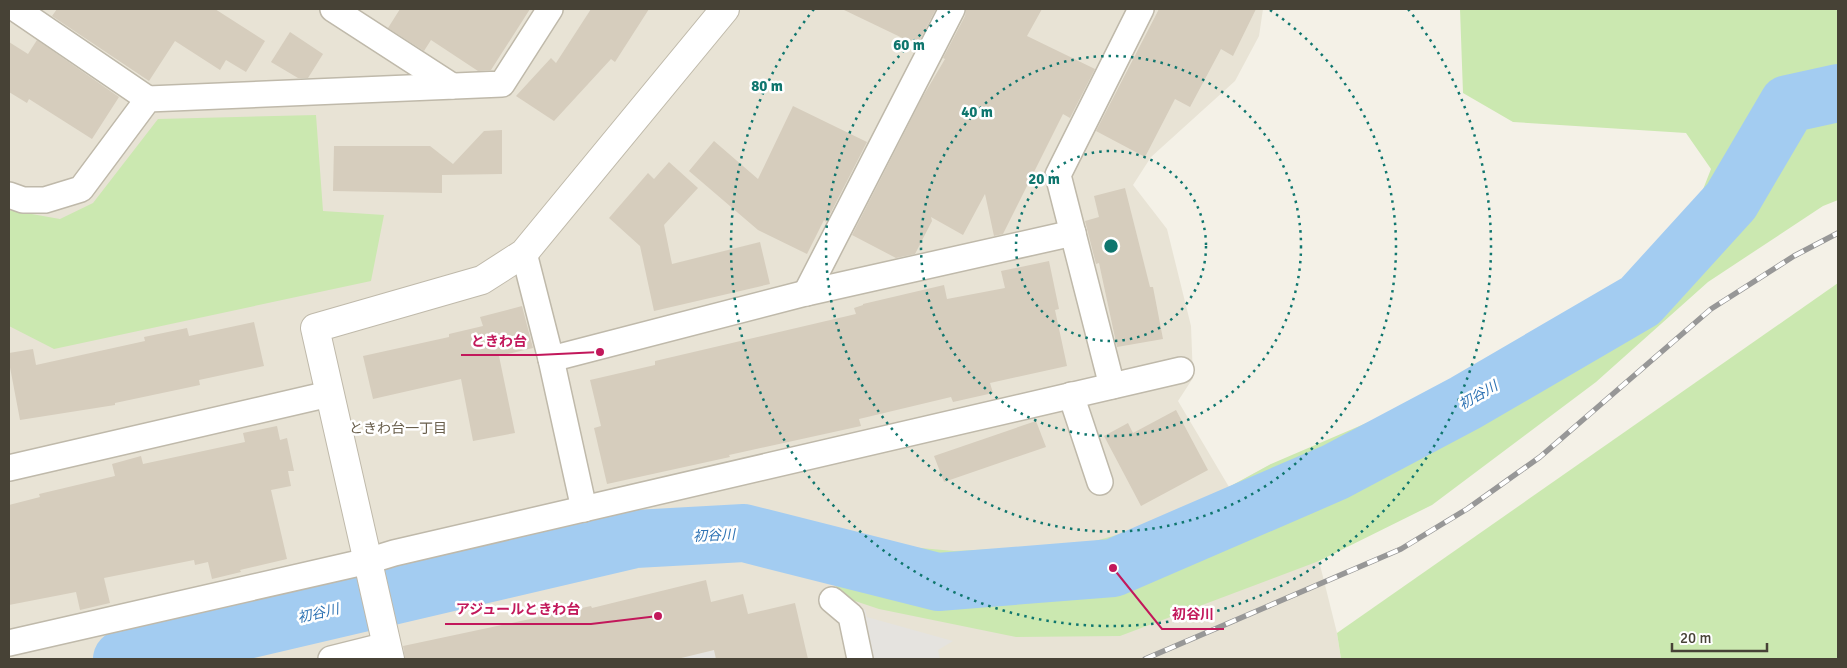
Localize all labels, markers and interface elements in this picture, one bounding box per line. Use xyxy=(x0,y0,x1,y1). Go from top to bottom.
text: 60 m xyxy=(893,36,925,54)
text: 80 m xyxy=(751,77,783,95)
text: 40 m xyxy=(961,103,993,121)
text: 20 m xyxy=(1028,170,1060,188)
centre of rings xyxy=(1102,237,1120,255)
callout: ときわ台 xyxy=(461,326,537,355)
text: ときわ台 xyxy=(471,333,527,350)
water label: 初谷川 xyxy=(1456,377,1502,413)
district label: ときわ台一丁目 xyxy=(349,420,447,437)
water label: 初谷川 xyxy=(693,526,737,545)
callout: アジュールときわ台 xyxy=(445,595,591,624)
water label: 初谷川 xyxy=(296,600,342,626)
callout: 初谷川 xyxy=(1162,600,1224,629)
text: アジュールときわ台 xyxy=(456,601,580,618)
text: 初谷川 xyxy=(1172,606,1214,623)
scale bar xyxy=(1672,620,1767,652)
text: 20 m xyxy=(1680,629,1711,647)

